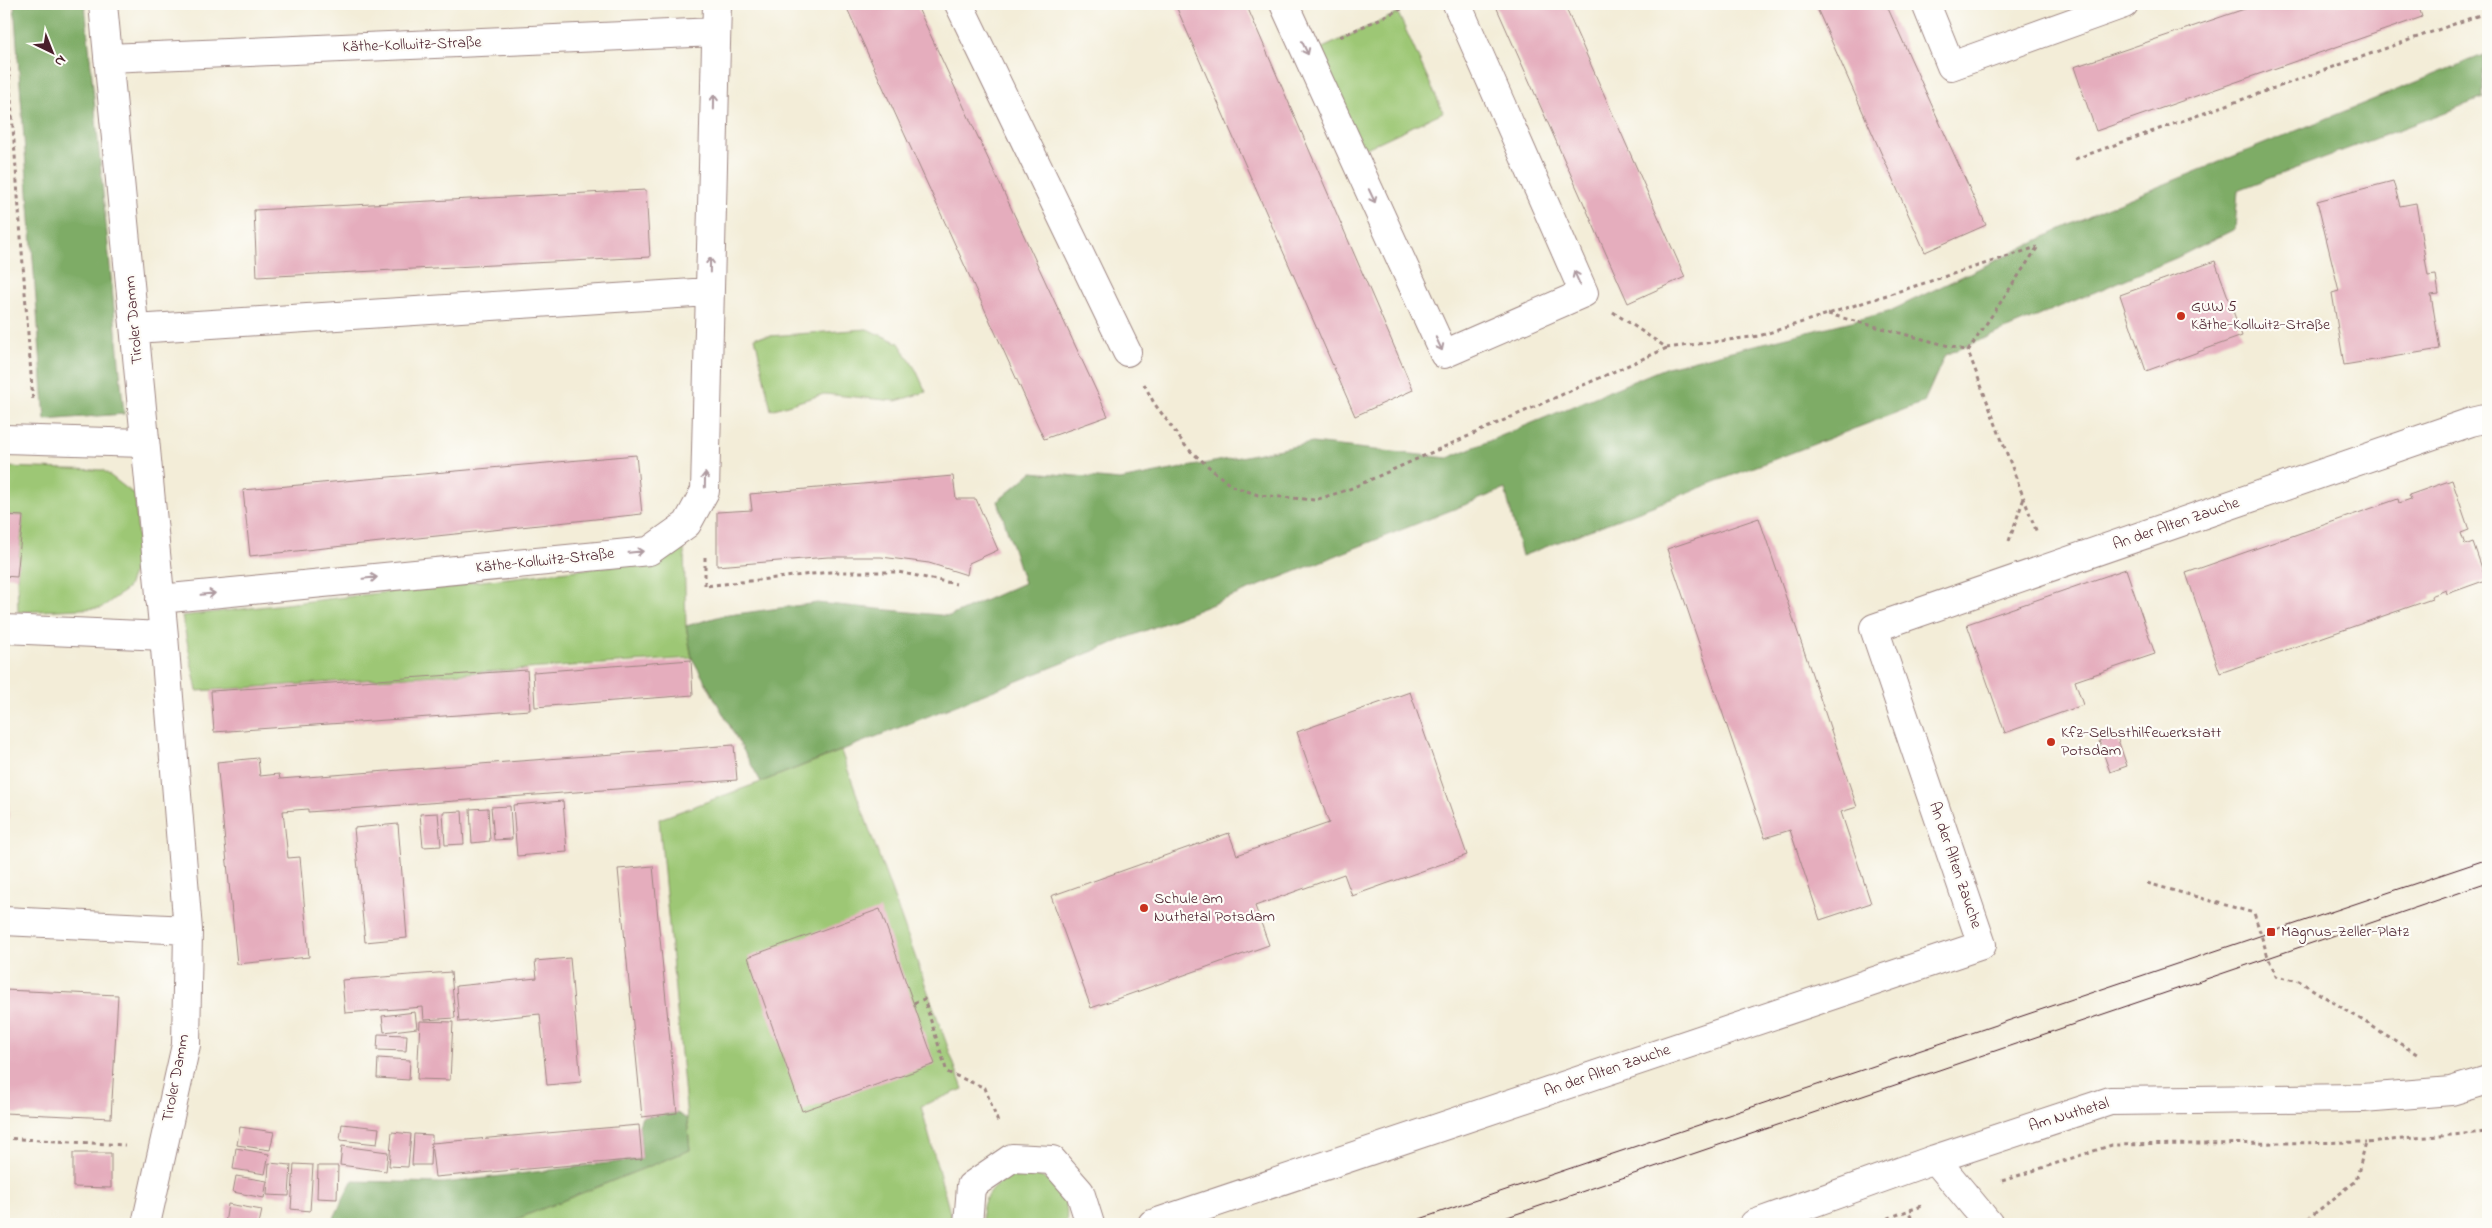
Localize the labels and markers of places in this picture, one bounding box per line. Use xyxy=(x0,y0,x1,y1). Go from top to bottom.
place label: GUW 5 Käthe-Kollwitz-Straße xyxy=(2191,295,2331,337)
marker: GUW 5 Käthe-Kollwitz-Straße xyxy=(2175,310,2187,322)
place label: Kfz-Selbsthilfewerkstatt Potsdam xyxy=(2061,721,2222,763)
marker: Kfz-Selbsthilfewerkstatt Potsdam xyxy=(2045,736,2057,748)
place label: Schule am Nuthetal Potsdam xyxy=(1154,887,1275,929)
marker: Schule am Nuthetal Potsdam xyxy=(1138,902,1150,914)
place label: Magnus-Zeller-Platz xyxy=(2281,920,2409,944)
marker: Magnus-Zeller-Platz xyxy=(2265,926,2277,938)

